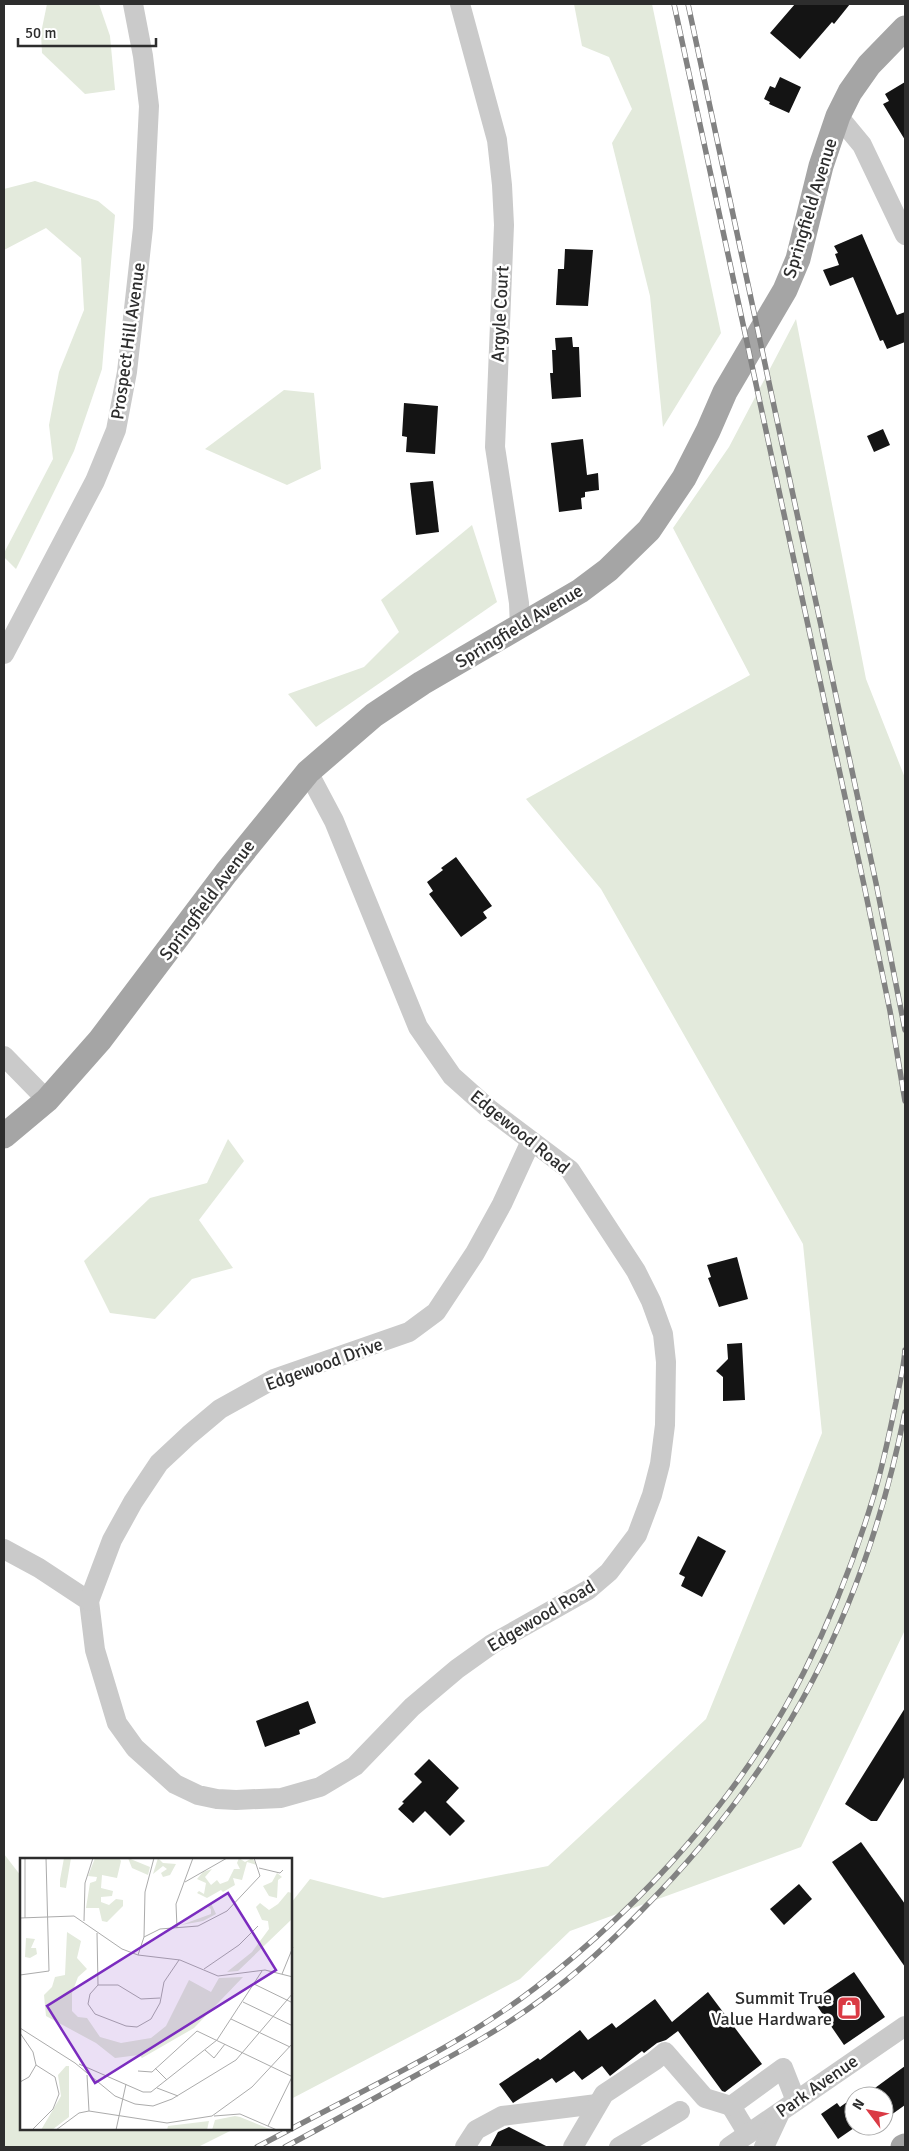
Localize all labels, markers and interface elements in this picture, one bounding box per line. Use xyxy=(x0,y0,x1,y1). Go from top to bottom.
scale bar xyxy=(18,15,155,47)
text: 50 m xyxy=(25,24,56,42)
street label: Springfield Avenue xyxy=(778,135,842,281)
street label: Prospect Hill Avenue xyxy=(106,261,150,421)
street label: Argyle Court xyxy=(486,265,514,363)
street label: Springfield Avenue xyxy=(451,579,587,673)
street label: Springfield Avenue xyxy=(155,835,259,965)
street label: Edgewood Road xyxy=(466,1085,574,1179)
street label: Edgewood Drive xyxy=(262,1333,386,1395)
street label: Edgewood Road xyxy=(483,1575,599,1657)
inset map xyxy=(20,1858,292,2131)
place label: Summit True Value Hardware xyxy=(711,1987,832,2030)
shop icon: Summit True Value Hardware xyxy=(836,1995,862,2021)
street label: Park Avenue xyxy=(772,2050,862,2122)
north arrow xyxy=(844,2086,894,2136)
text: N xyxy=(849,2096,868,2113)

